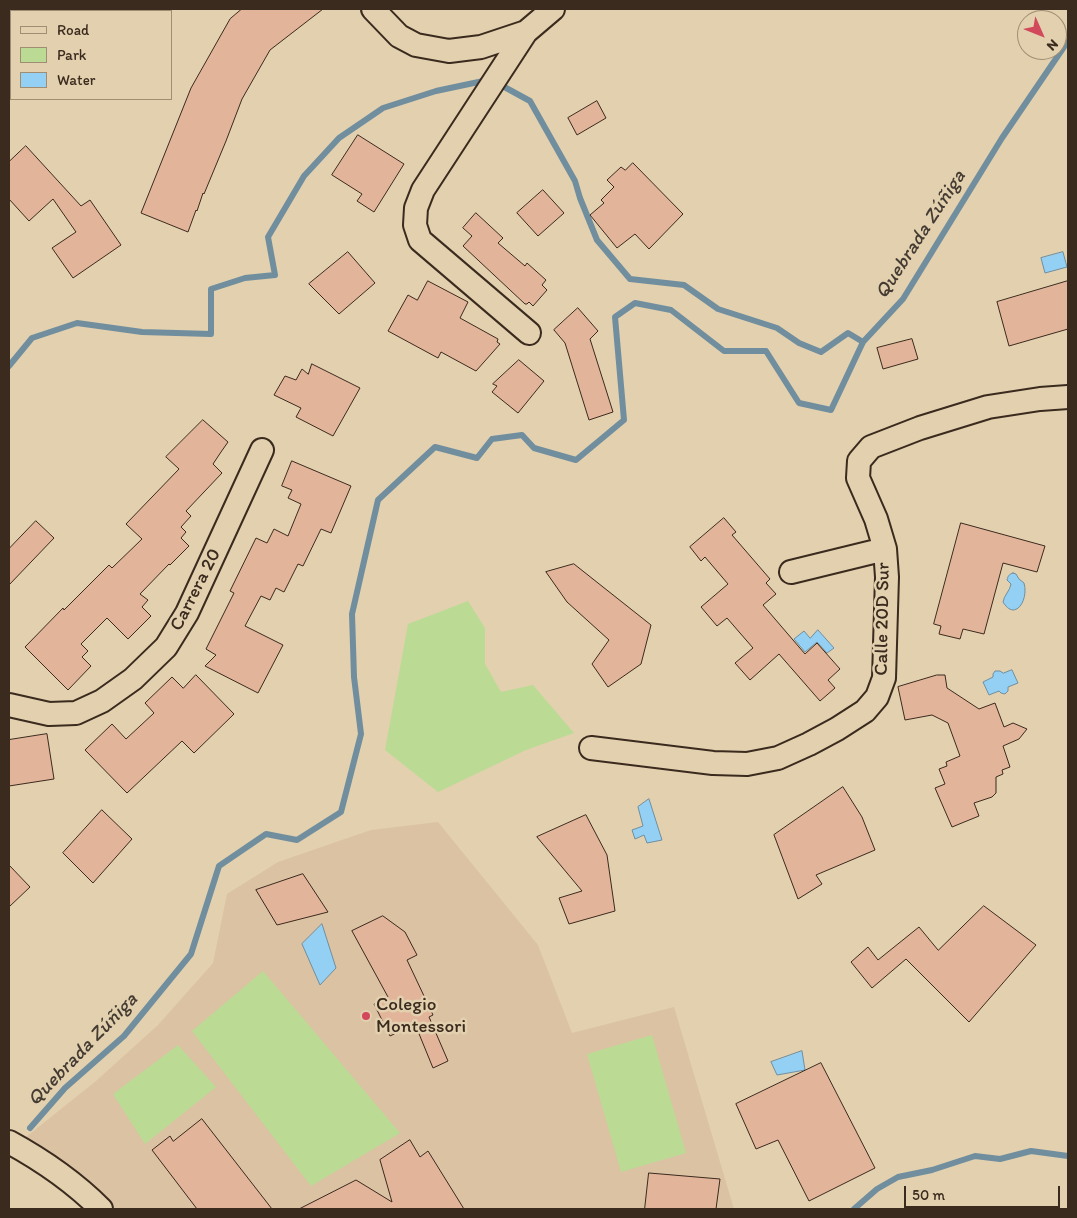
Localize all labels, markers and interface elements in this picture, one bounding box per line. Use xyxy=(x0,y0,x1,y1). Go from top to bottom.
legend xyxy=(10,10,172,100)
north arrow xyxy=(1017,10,1067,60)
text: Road xyxy=(57,21,89,39)
text: N xyxy=(1043,36,1062,54)
text: Park xyxy=(57,46,87,64)
text: Water xyxy=(57,71,95,89)
water label: Quebrada Zúñiga xyxy=(871,166,971,304)
street label: Carrera 20 xyxy=(166,545,226,635)
street label: Calle 20D Sur xyxy=(871,562,895,676)
water label: Quebrada Zúñiga xyxy=(23,988,143,1112)
place label: Colegio Montessori xyxy=(376,994,466,1038)
marker: Colegio Montessori xyxy=(360,1010,372,1022)
scale bar xyxy=(907,1176,1063,1208)
text: 50 m xyxy=(912,1186,945,1204)

